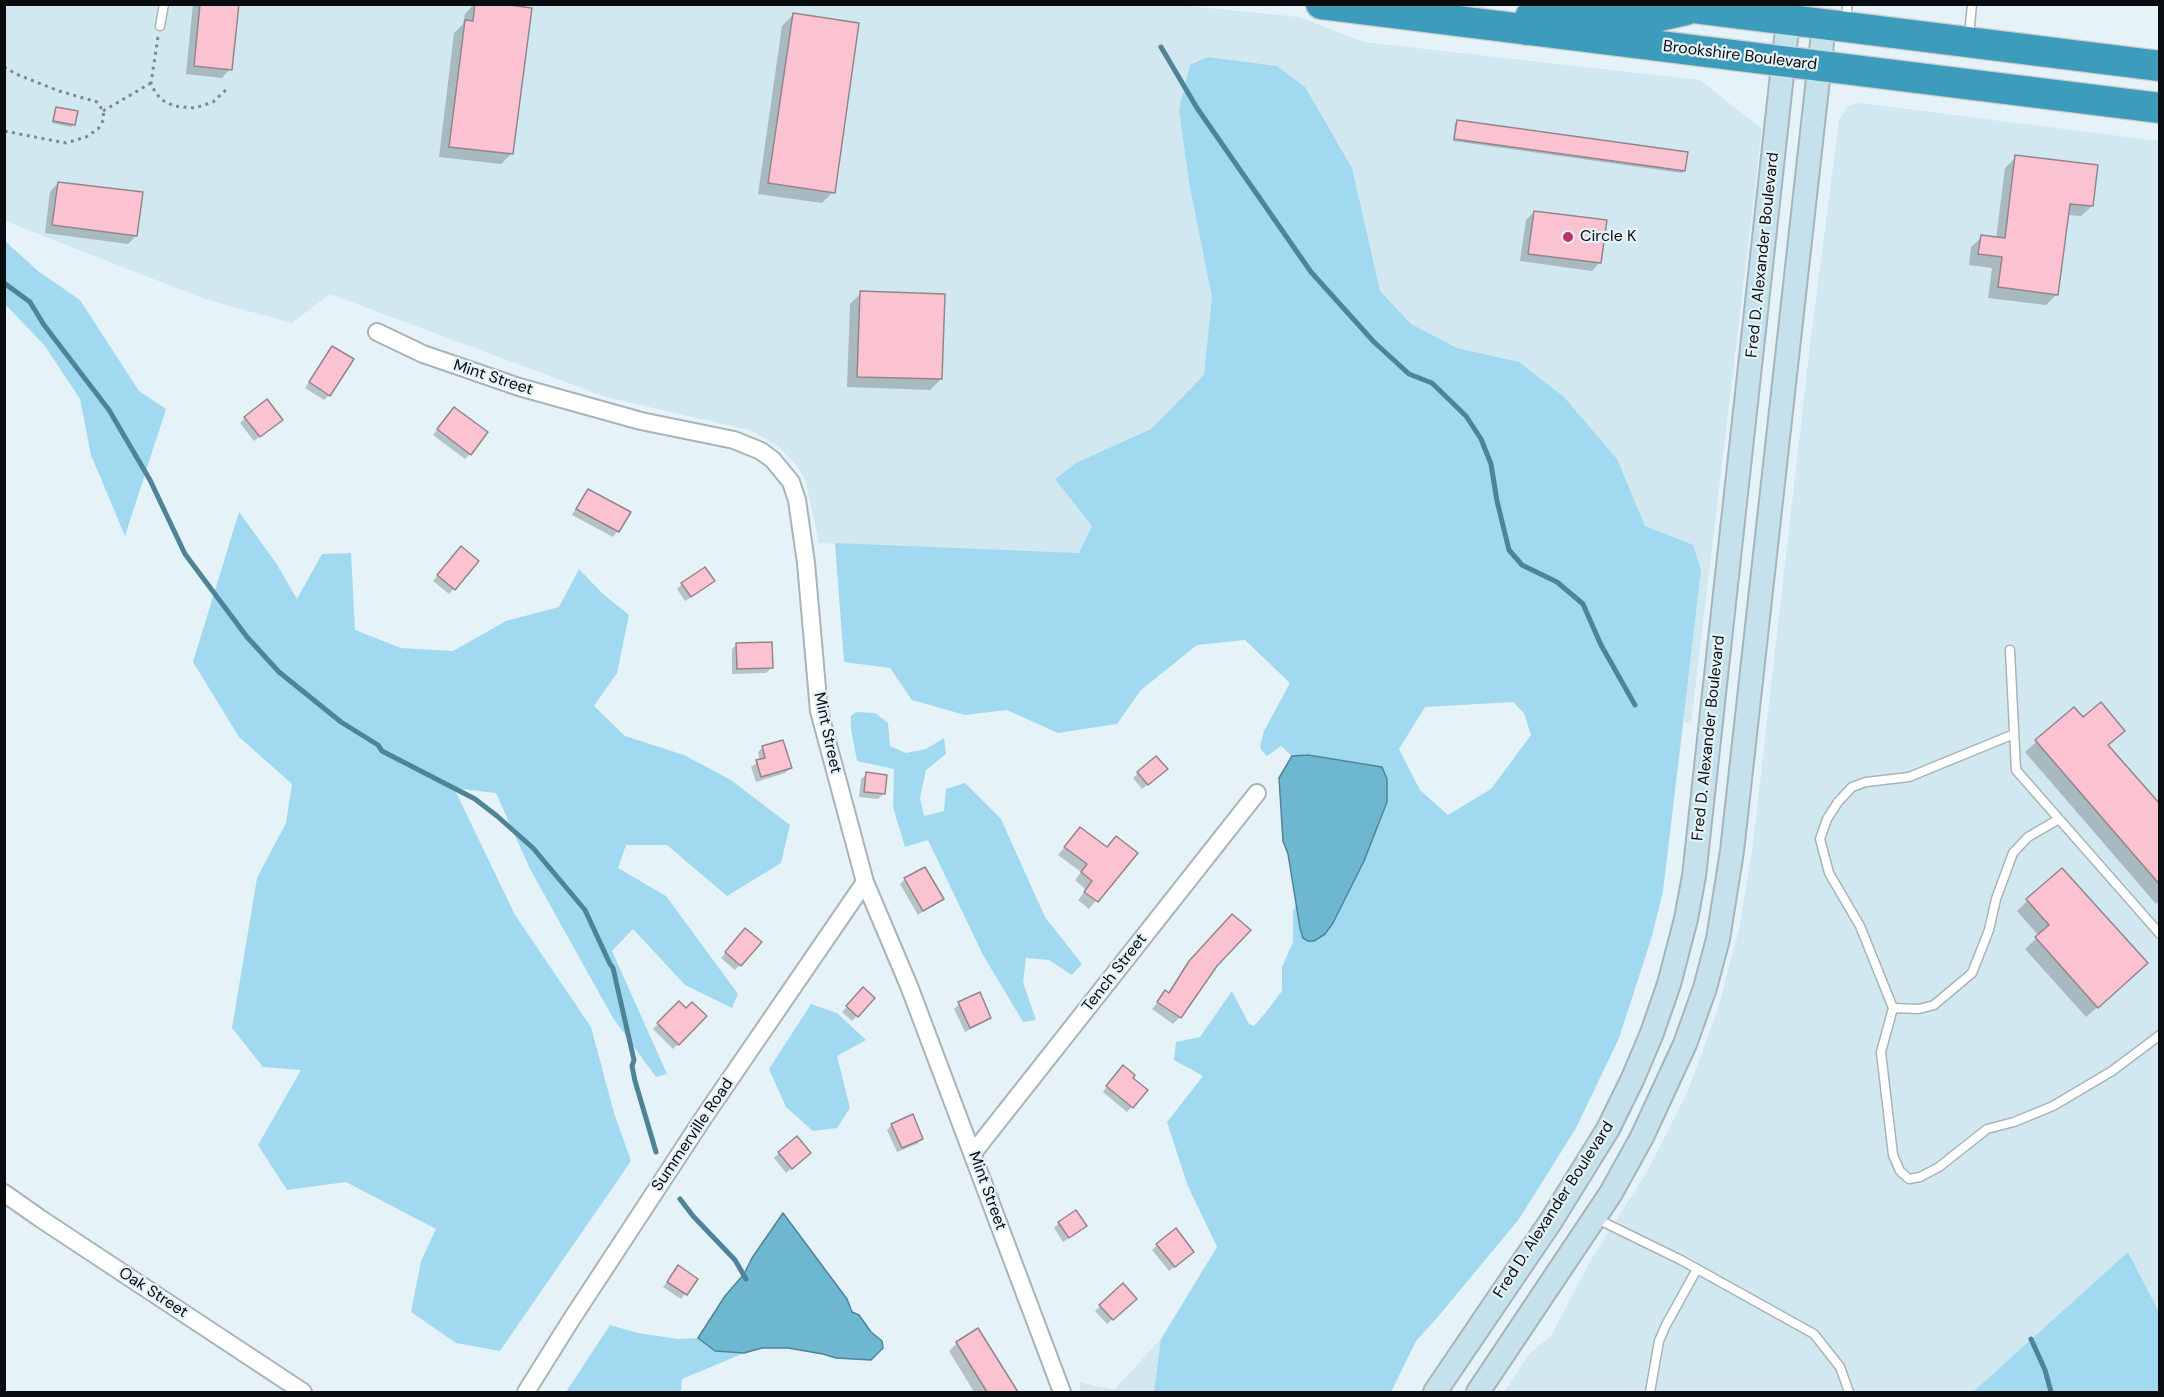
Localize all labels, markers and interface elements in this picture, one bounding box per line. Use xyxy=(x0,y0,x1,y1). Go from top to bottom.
street label: Brookshire Boulevard xyxy=(1662,37,1818,75)
street label: Fred D. Alexander Boulevard xyxy=(1743,151,1783,359)
place label: Circle K xyxy=(1580,227,1636,247)
marker: Circle K xyxy=(1561,230,1575,244)
street label: Mint Street xyxy=(451,356,535,400)
street label: Fred D. Alexander Boulevard xyxy=(1689,634,1729,842)
street label: Mint Street xyxy=(809,691,845,775)
street label: Tench Street xyxy=(1079,930,1151,1016)
street label: Summerville Road xyxy=(648,1075,738,1195)
street label: Fred D. Alexander Boulevard xyxy=(1490,1118,1618,1302)
street label: Mint Street xyxy=(964,1149,1010,1233)
street label: Oak Street xyxy=(115,1264,191,1322)

